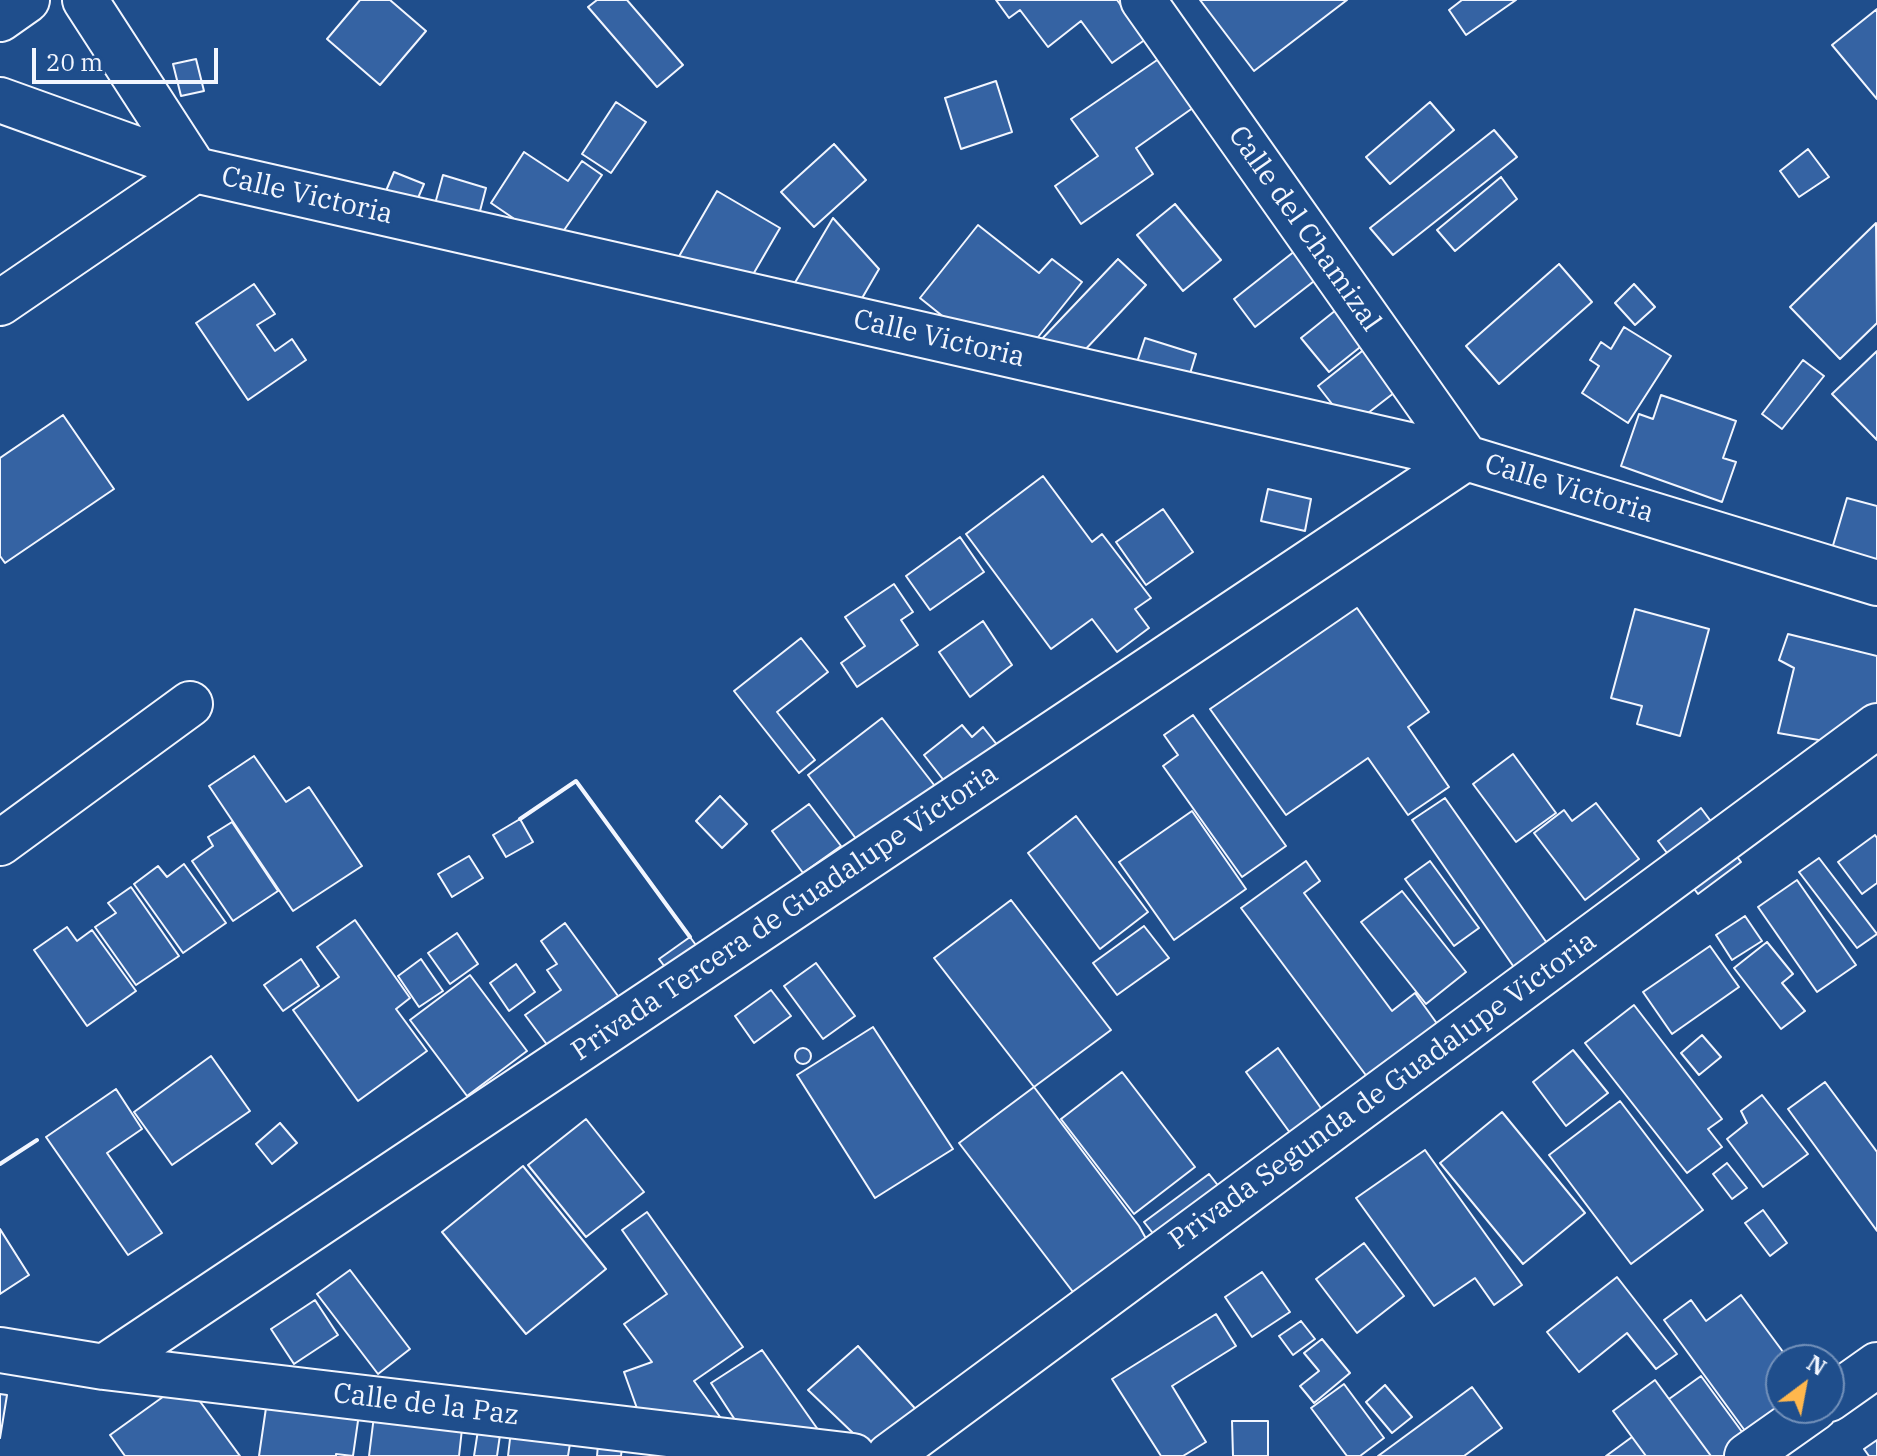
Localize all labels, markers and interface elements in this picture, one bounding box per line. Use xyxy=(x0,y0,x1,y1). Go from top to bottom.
scale bar xyxy=(36,32,222,82)
text: 20 m xyxy=(46,46,103,78)
street label: Calle del Chamizal xyxy=(1221,120,1387,338)
street label: Calle Victoria xyxy=(218,160,396,232)
street label: Calle Victoria xyxy=(850,303,1028,375)
street label: Calle Victoria xyxy=(1480,447,1658,531)
street label: Privada Tercera de Guadalupe Victoria xyxy=(566,757,1004,1069)
street label: Privada Segunda de Guadalupe Victoria xyxy=(1163,925,1603,1257)
north arrow xyxy=(1765,1344,1845,1424)
text: N xyxy=(1802,1348,1832,1382)
street label: Calle de la Paz xyxy=(331,1377,521,1433)

